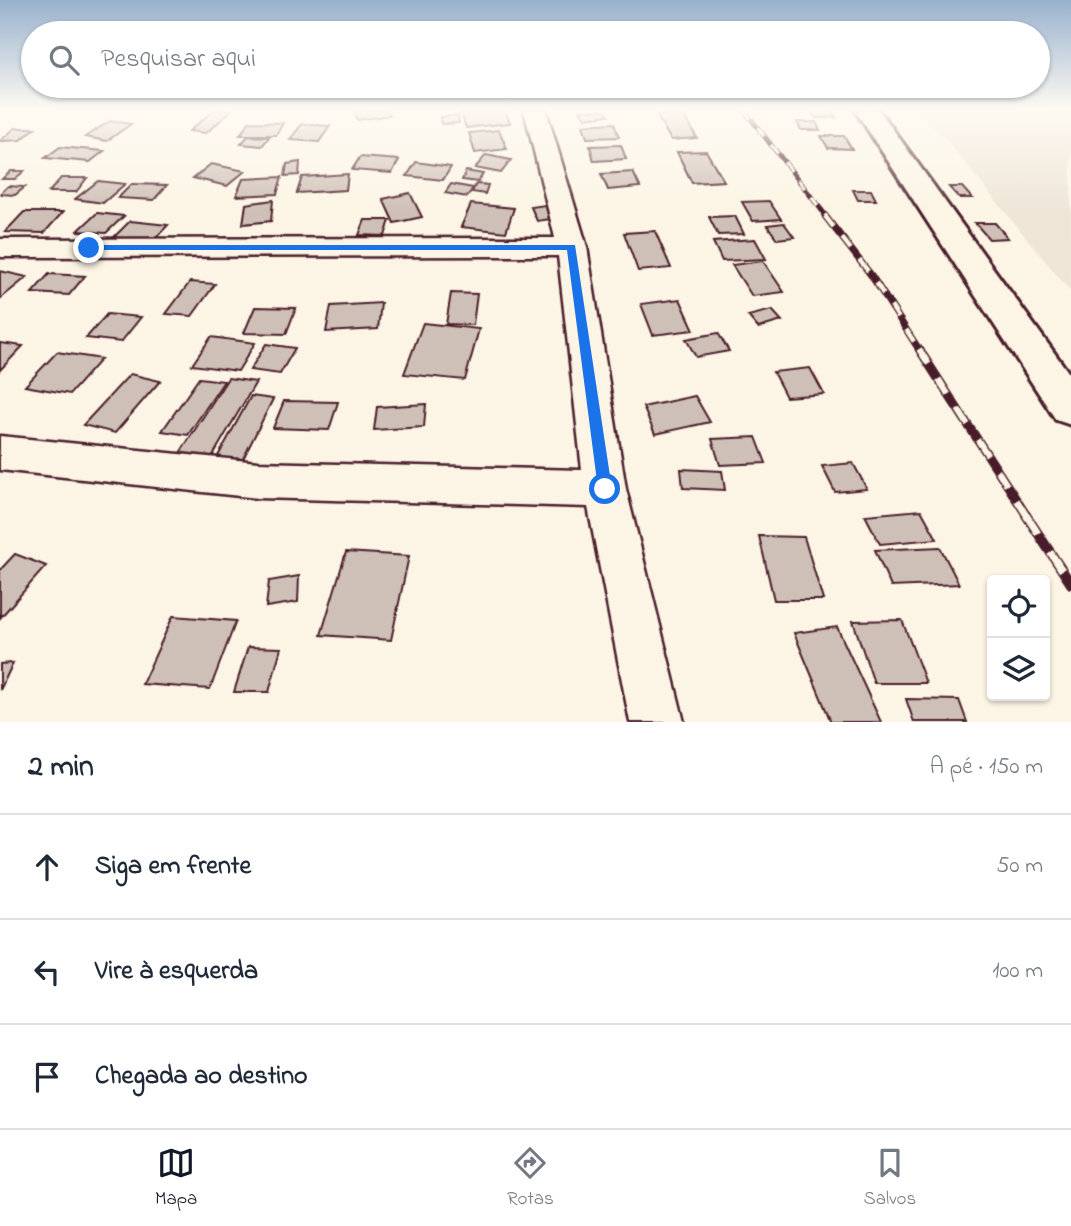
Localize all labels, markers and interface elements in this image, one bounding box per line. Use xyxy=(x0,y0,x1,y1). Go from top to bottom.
search box xyxy=(21,21,1050,98)
icon: search xyxy=(45,41,83,79)
text: Pesquisar aqui xyxy=(101,41,256,79)
route end xyxy=(73,232,104,263)
route start xyxy=(589,473,620,504)
map controls xyxy=(987,575,1050,701)
button: locate xyxy=(987,575,1050,638)
button: layers xyxy=(987,638,1050,701)
text: 2 min xyxy=(28,746,94,790)
text: A pé · 150 m xyxy=(930,751,1043,784)
icon: ahead xyxy=(28,848,66,886)
text: Siga em frente xyxy=(95,848,251,886)
text: 50 m xyxy=(996,850,1043,883)
icon: left xyxy=(28,953,66,991)
text: Vire à esquerda xyxy=(95,953,258,991)
text: 100 m xyxy=(992,955,1043,988)
icon: arrive xyxy=(28,1058,66,1096)
text: Chegada ao destino xyxy=(95,1058,307,1096)
tab: Mapa xyxy=(155,1144,197,1213)
tab: Rotas xyxy=(507,1144,554,1213)
tab: Salvos xyxy=(864,1144,916,1213)

